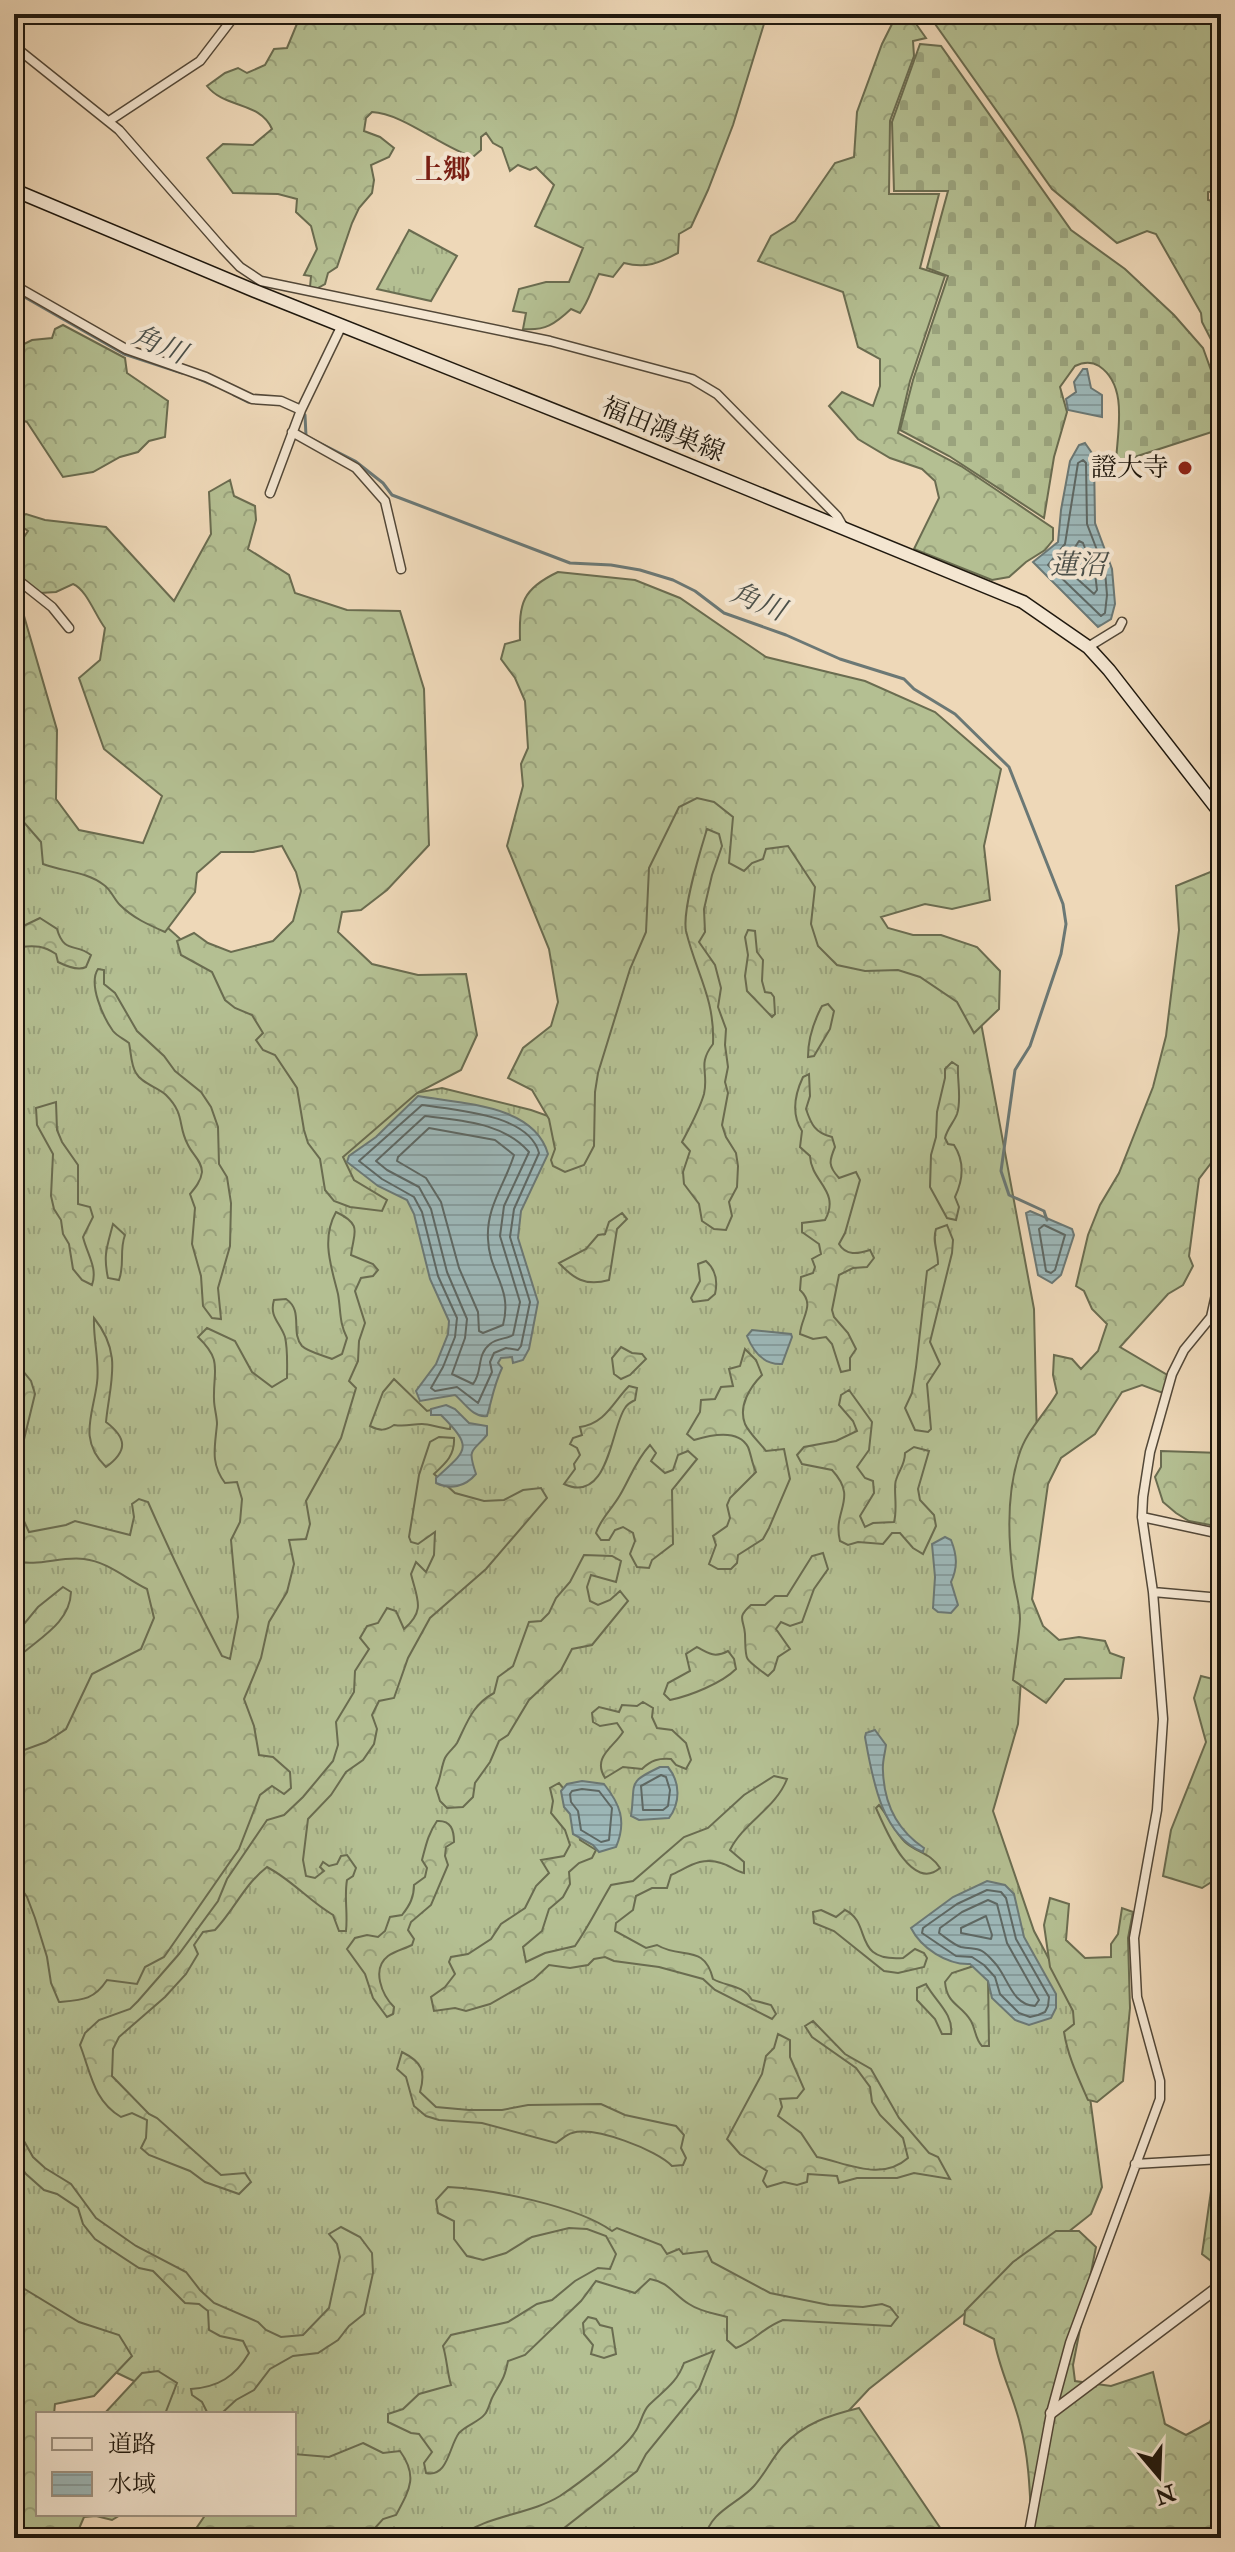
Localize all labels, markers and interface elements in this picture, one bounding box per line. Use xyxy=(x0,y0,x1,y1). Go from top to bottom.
district label: 上郷 xyxy=(415,153,471,188)
water label: 角川 xyxy=(126,318,194,373)
street label: 福田鴻巣線 xyxy=(597,391,729,469)
place label: 證大寺 xyxy=(1091,452,1169,484)
marker: 證大寺 xyxy=(1176,459,1194,477)
water label: 蓮沼 xyxy=(1050,548,1110,583)
water label: 角川 xyxy=(725,575,793,630)
legend xyxy=(36,2412,296,2516)
text: 道路 xyxy=(108,2429,156,2460)
north arrow xyxy=(1119,2436,1199,2516)
text: 水域 xyxy=(108,2469,156,2500)
text: N xyxy=(1151,2477,1180,2511)

